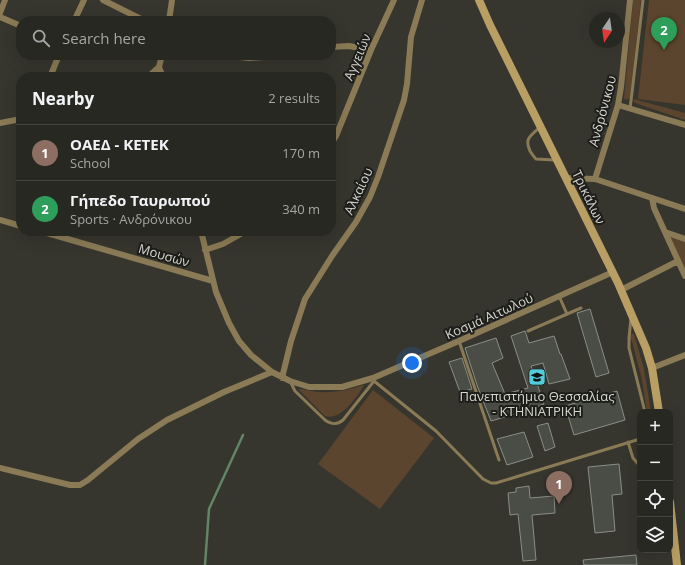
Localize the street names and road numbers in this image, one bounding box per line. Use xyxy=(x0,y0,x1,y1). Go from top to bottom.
street label: Αγγειών xyxy=(339,31,375,83)
street label: Ανδρόνικου xyxy=(584,73,620,148)
street label: Αλκαίου xyxy=(339,164,377,218)
street label: Τρικάλων xyxy=(568,167,610,227)
street label: Μουσών xyxy=(136,239,192,271)
street label: Κοσμά Αιτωλού xyxy=(442,289,536,343)

